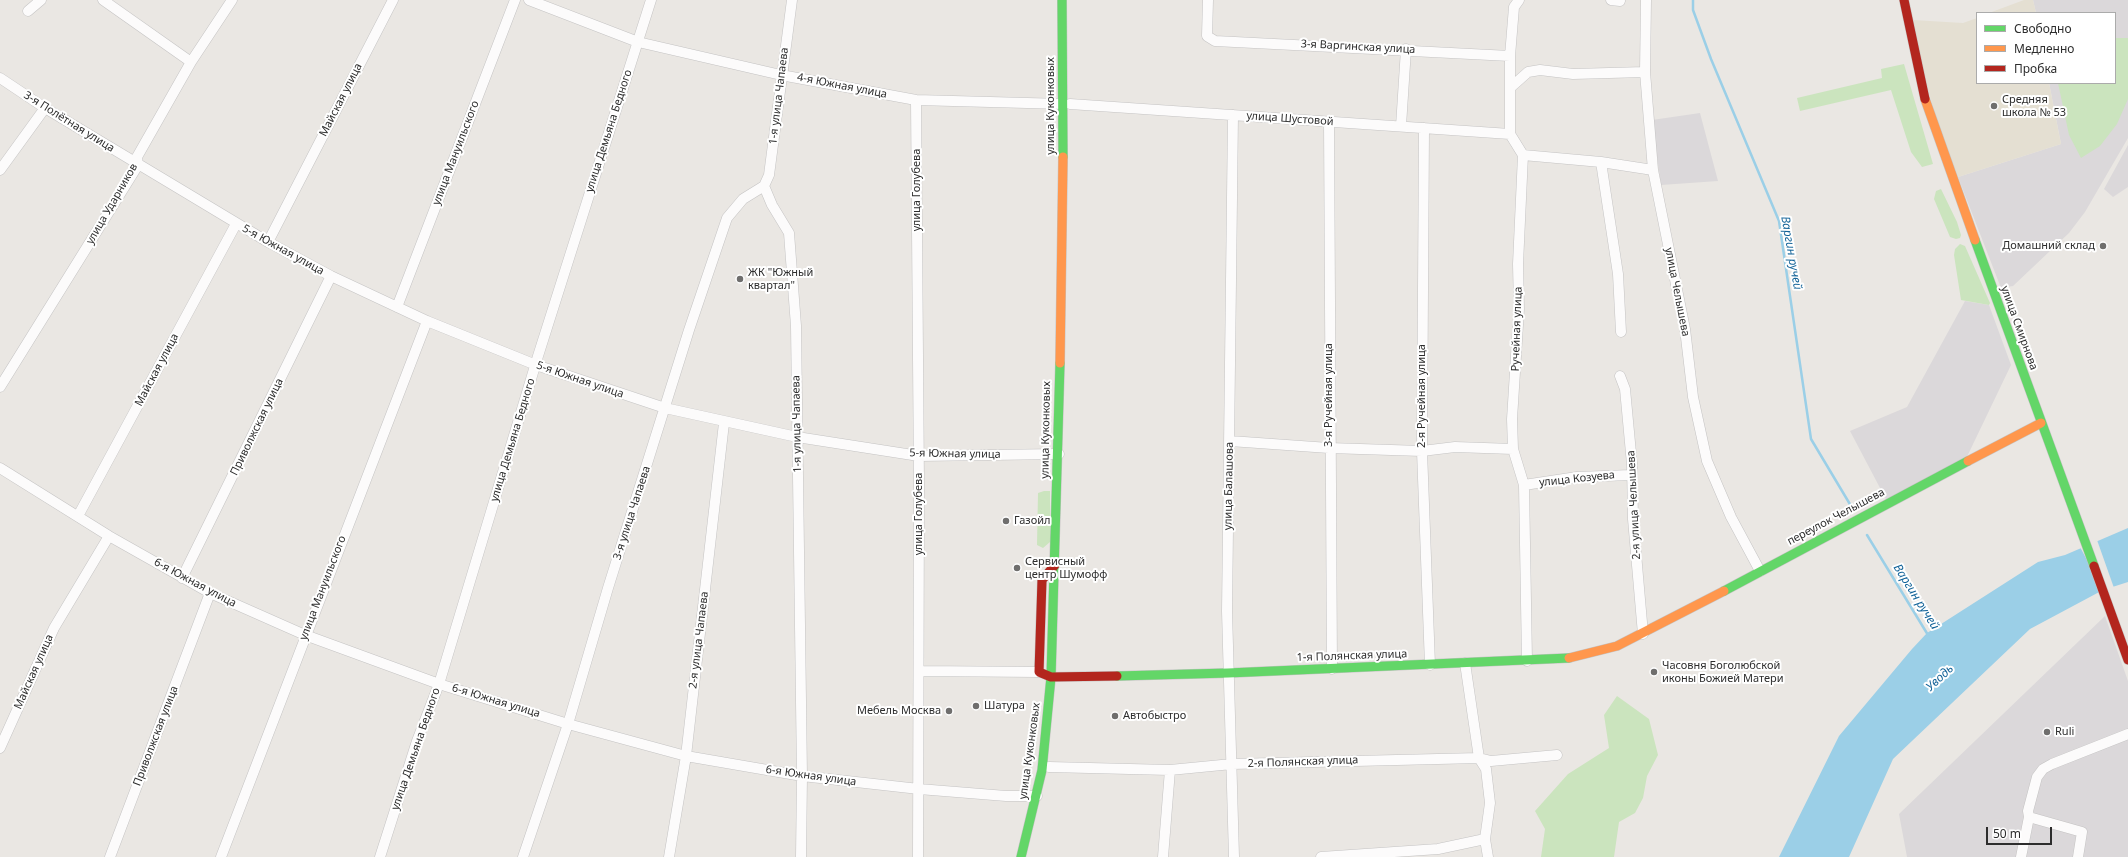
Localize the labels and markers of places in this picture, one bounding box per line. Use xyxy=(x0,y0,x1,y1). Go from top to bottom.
place label: Средняя школа № 53 xyxy=(2002,93,2066,119)
marker: Средняя школа № 53 xyxy=(1989,101,1999,111)
place label: Домашний склад xyxy=(2002,239,2095,253)
marker: Домашний склад xyxy=(2098,241,2108,251)
place label: ЖК "Южный квартал" xyxy=(748,266,813,292)
marker: ЖК "Южный квартал" xyxy=(735,274,745,284)
place label: Газойл xyxy=(1014,514,1050,528)
marker: Газойл xyxy=(1001,516,1011,526)
place label: Сервисный центр Шумофф xyxy=(1025,555,1107,581)
marker: Сервисный центр Шумофф xyxy=(1012,563,1022,573)
place label: Часовня Боголюбской иконы Божией Матери xyxy=(1662,659,1784,685)
marker: Часовня Боголюбской иконы Божией Матери xyxy=(1649,667,1659,677)
place label: Шатура xyxy=(984,699,1025,713)
marker: Шатура xyxy=(971,701,981,711)
place label: Мебель Москва xyxy=(857,704,941,718)
marker: Мебель Москва xyxy=(944,706,954,716)
place label: Автобыстро xyxy=(1123,709,1186,723)
marker: Автобыстро xyxy=(1110,711,1120,721)
place label: Ruli xyxy=(2055,725,2074,739)
marker: Ruli xyxy=(2042,727,2052,737)

